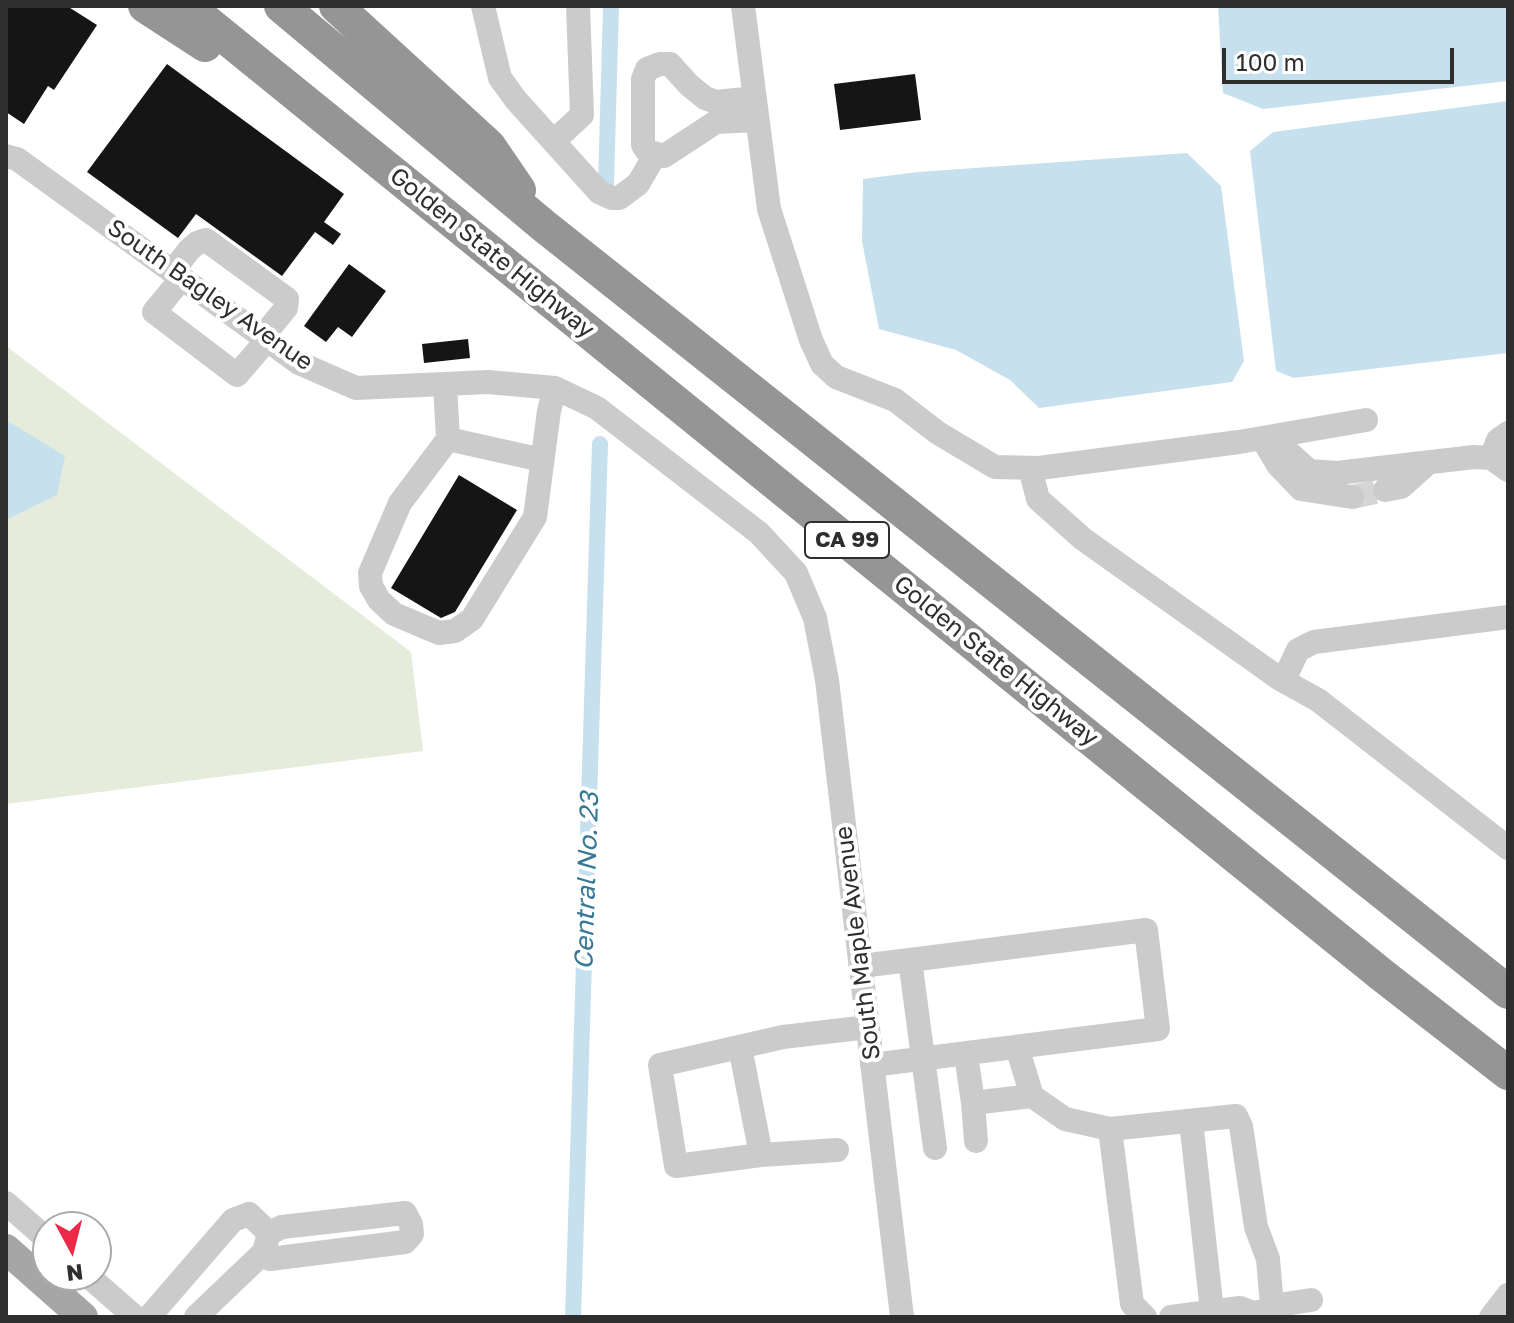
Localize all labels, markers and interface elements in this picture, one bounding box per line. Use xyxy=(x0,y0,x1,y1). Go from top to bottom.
scale bar xyxy=(1226,32,1458,82)
text: 100 m xyxy=(1236,47,1305,76)
street label: Golden State Highway xyxy=(384,162,600,344)
street label: South Bagley Avenue xyxy=(102,213,318,377)
road number: CA 99 xyxy=(805,522,889,558)
street label: Golden State Highway xyxy=(888,570,1104,752)
water label: Central No. 23 xyxy=(568,792,606,970)
street label: South Maple Avenue xyxy=(829,824,887,1062)
north arrow xyxy=(32,1211,112,1291)
text: N xyxy=(65,1259,85,1288)

